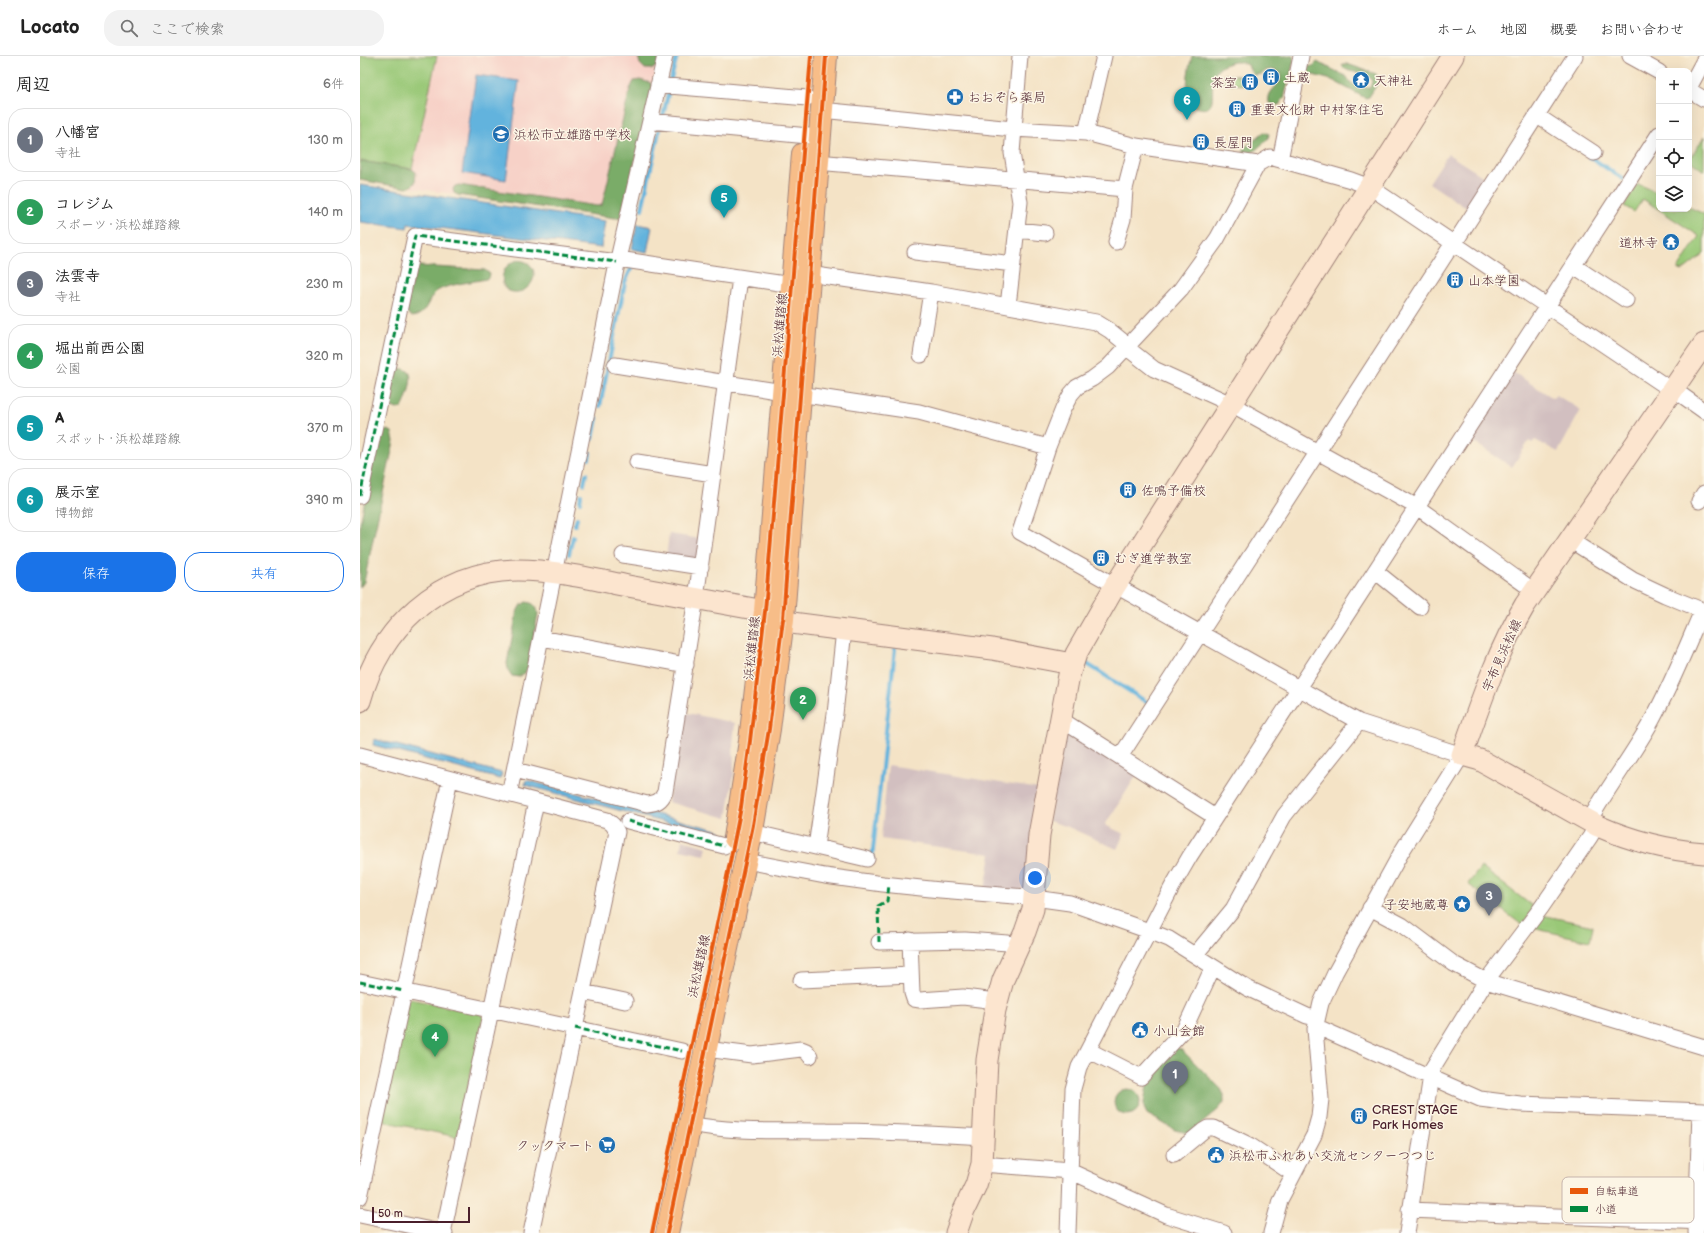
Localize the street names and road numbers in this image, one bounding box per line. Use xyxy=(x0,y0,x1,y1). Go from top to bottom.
street label: 浜松雄踏線 xyxy=(769,291,791,358)
street label: 浜松雄踏線 xyxy=(741,614,763,681)
street label: 宇布見浜松線 xyxy=(1479,616,1525,694)
street label: 浜松雄踏線 xyxy=(684,932,714,1000)

